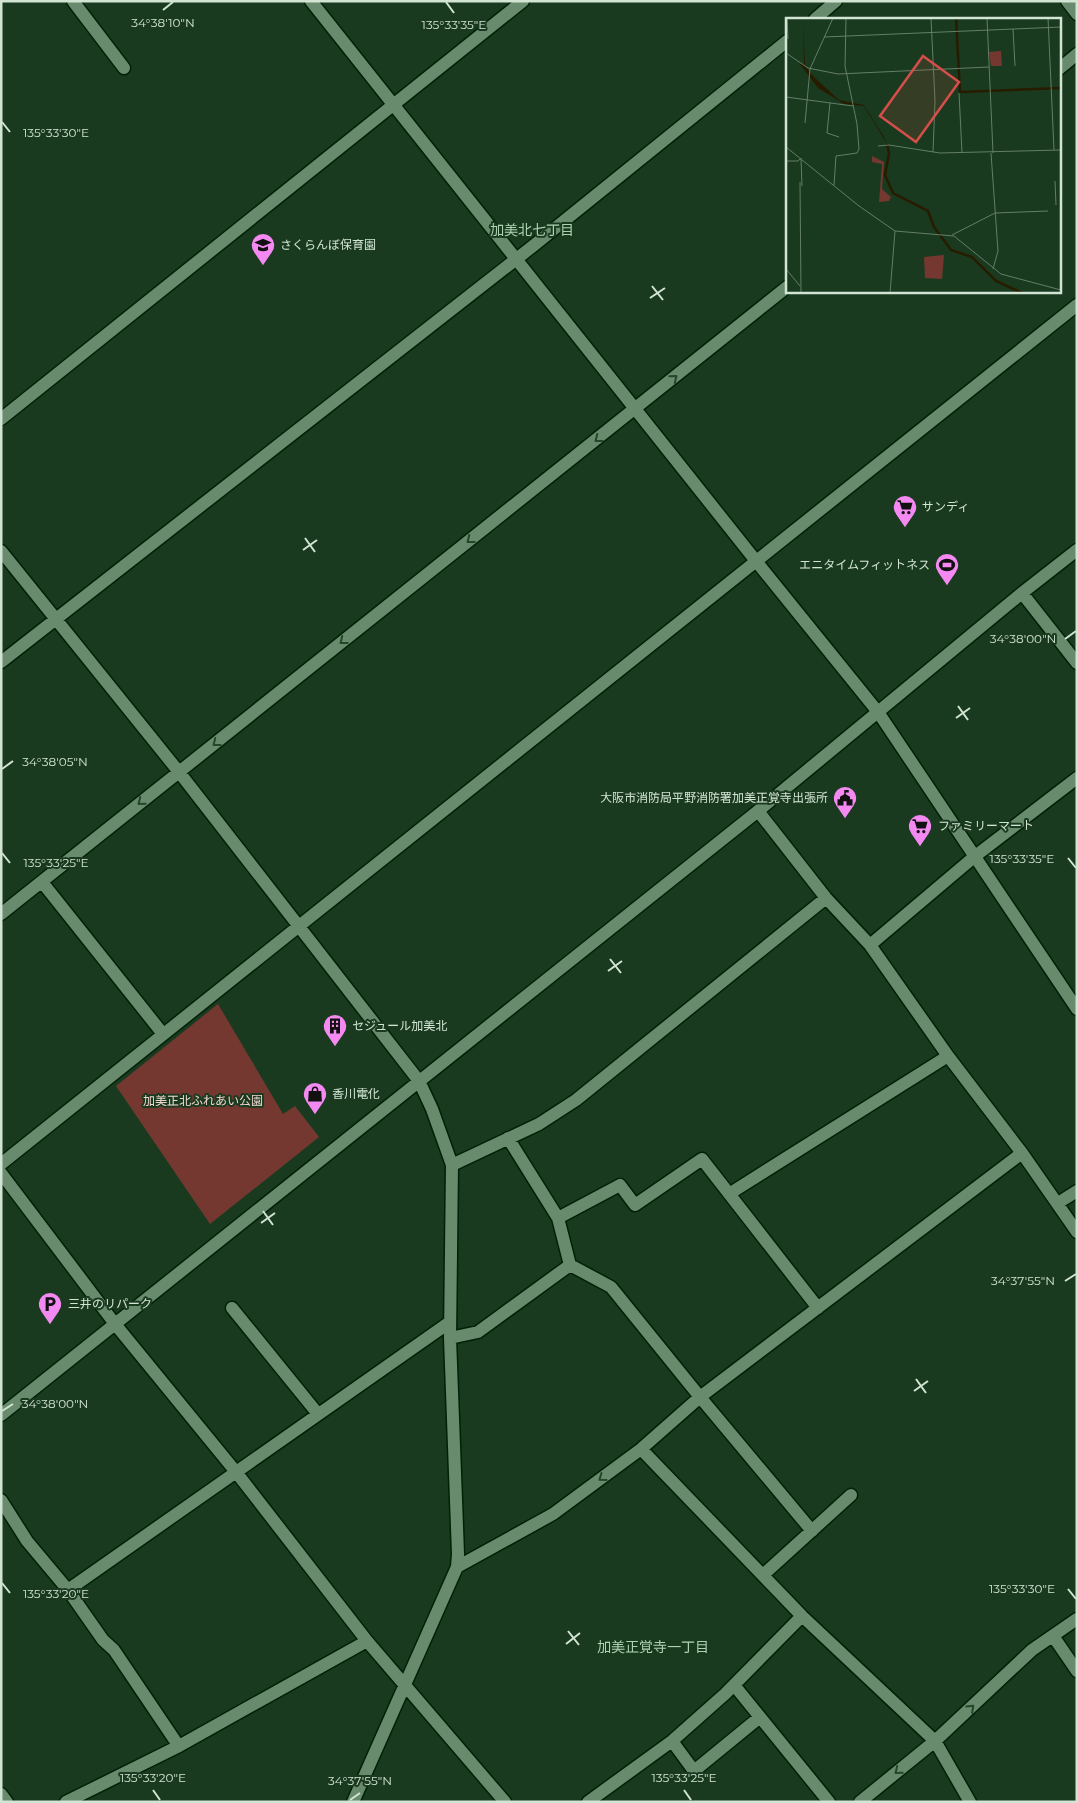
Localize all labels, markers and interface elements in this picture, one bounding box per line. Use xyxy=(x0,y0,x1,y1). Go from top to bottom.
text: 34°38'10"N xyxy=(131,15,195,30)
text: 135°33'35"E xyxy=(422,17,486,32)
inset map xyxy=(786,18,1060,292)
text: 135°33'30"E xyxy=(23,125,89,140)
district label: 加美北七丁目 xyxy=(490,221,574,239)
school or university icon: さくらんぼ保育園 xyxy=(250,232,276,266)
place label: さくらんぼ保育園 xyxy=(280,237,376,252)
one-way arrow xyxy=(668,375,677,384)
one-way arrow xyxy=(594,434,603,443)
supermarket icon: サンディ xyxy=(892,494,918,528)
place label: サンディ xyxy=(922,499,969,514)
one-way arrow xyxy=(467,535,476,543)
sports icon: エニタイムフィットネス xyxy=(934,552,960,586)
place label: エニタイムフィットネス xyxy=(799,557,930,572)
text: 34°38'00"N xyxy=(990,631,1056,646)
one-way arrow xyxy=(340,636,349,644)
one-way arrow xyxy=(213,737,222,745)
text: 34°38'05"N xyxy=(22,754,88,769)
public building icon: 大阪市消防局平野消防署加美正覚寺出張所 xyxy=(832,785,858,819)
place label: 大阪市消防局平野消防署加美正覚寺出張所 xyxy=(600,790,828,805)
one-way arrow xyxy=(138,797,147,805)
supermarket icon: ファミリーマート xyxy=(907,813,933,847)
place label: ファミリーマート xyxy=(938,818,1034,833)
text: 135°33'35"E xyxy=(990,851,1054,866)
text: 135°33'25"E xyxy=(23,855,89,870)
building icon: セジュール加美北 xyxy=(322,1013,348,1047)
place label: セジュール加美北 xyxy=(352,1018,447,1033)
shop icon: 香川電化 xyxy=(302,1081,328,1115)
place label: 香川電化 xyxy=(332,1086,380,1101)
park label: 加美正北ふれあい公園 xyxy=(143,1093,263,1108)
text: 34°37'55"N xyxy=(991,1273,1055,1288)
parking icon: 三井のリパーク xyxy=(37,1291,63,1325)
place label: 三井のリパーク xyxy=(68,1296,152,1311)
text: 34°38'00"N xyxy=(22,1396,88,1411)
one-way arrow xyxy=(598,1472,608,1481)
text: 135°33'30"E xyxy=(989,1581,1055,1596)
text: 135°33'20"E xyxy=(23,1586,89,1601)
district label: 加美正覚寺一丁目 xyxy=(597,1638,709,1656)
one-way arrow xyxy=(965,1705,974,1714)
one-way arrow xyxy=(895,1766,904,1774)
text: 135°33'20"E xyxy=(120,1770,186,1785)
text: 135°33'25"E xyxy=(651,1770,717,1785)
text: 34°37'55"N xyxy=(328,1773,392,1788)

